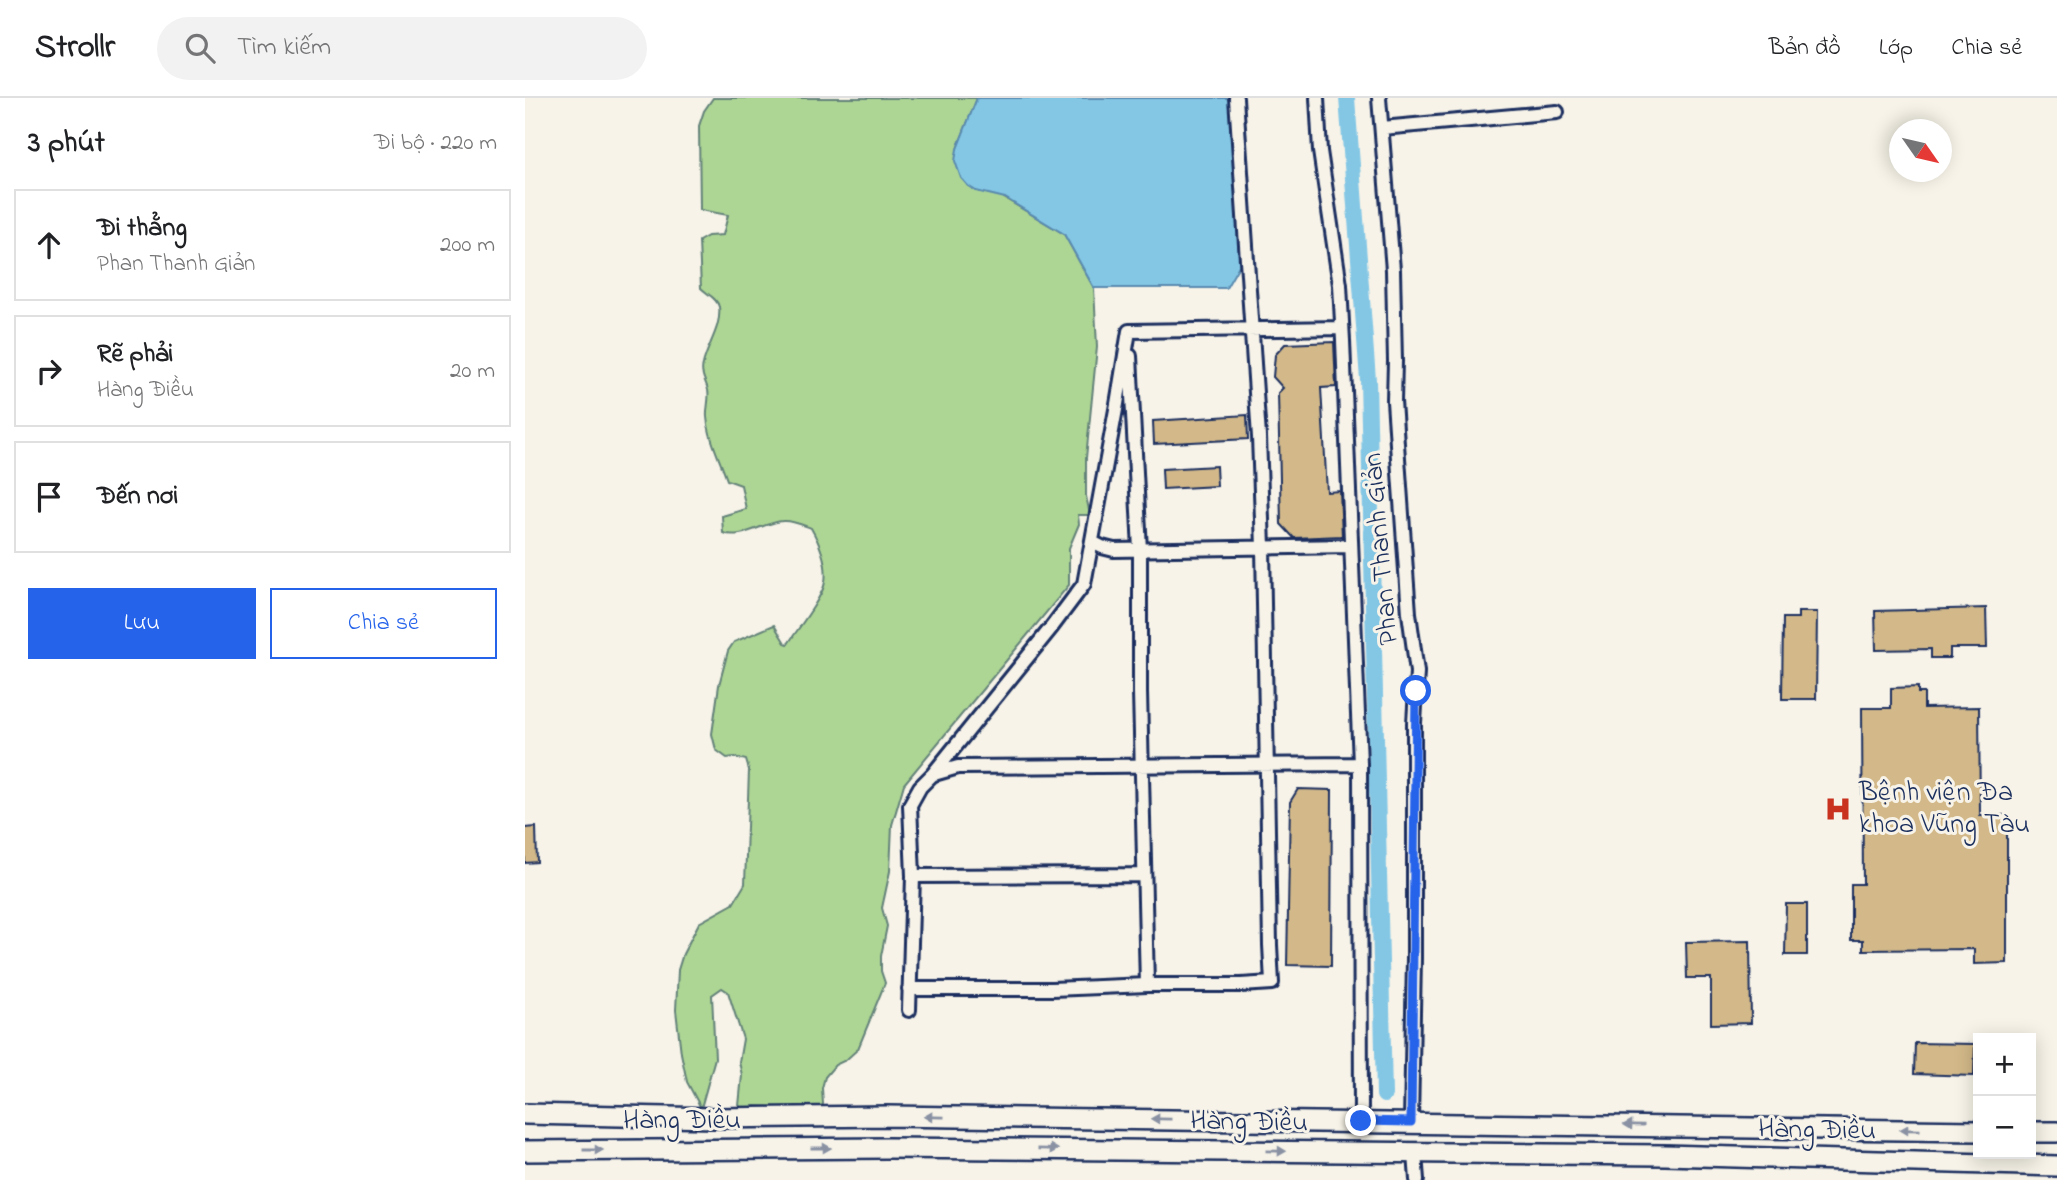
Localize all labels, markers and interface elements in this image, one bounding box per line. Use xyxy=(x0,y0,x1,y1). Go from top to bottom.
search box xyxy=(157,17,647,80)
text: Strollr xyxy=(35,24,115,72)
icon: search xyxy=(181,29,219,67)
text: Tìm kiếm xyxy=(237,29,331,67)
text: Bản đồ xyxy=(1769,31,1841,66)
text: Lớp xyxy=(1879,31,1913,66)
text: Chia sẻ xyxy=(1951,31,2022,66)
north arrow xyxy=(1889,119,1952,182)
text: 3 phút xyxy=(28,122,105,166)
text: Đi bộ · 220 m xyxy=(374,127,497,160)
text: Đi thẳng xyxy=(97,210,187,248)
icon: ahead xyxy=(30,226,68,264)
text: 200 m xyxy=(440,229,495,262)
text: Phan Thanh Giản xyxy=(97,248,255,281)
text: Rẽ phải xyxy=(97,336,173,374)
icon: right xyxy=(30,352,68,390)
text: 20 m xyxy=(450,355,495,388)
text: Hàng Điều xyxy=(97,374,194,407)
street label: Phan Thanh Giản xyxy=(1353,451,1411,647)
icon: arrive xyxy=(30,478,68,516)
text: Đến nơi xyxy=(97,478,178,516)
button: Lưu xyxy=(28,588,256,659)
button: Chia sẻ xyxy=(270,588,497,659)
route start xyxy=(1400,675,1431,706)
place label: Bệnh viện Đa khoa Vũng Tàu xyxy=(1858,773,2030,846)
hospital icon: Bệnh viện Đa khoa Vũng Tàu xyxy=(1823,794,1853,824)
map controls xyxy=(1973,1033,2036,1159)
button: + xyxy=(1973,1033,2036,1096)
button: − xyxy=(1973,1096,2036,1159)
street label: Hàng Điều xyxy=(623,1101,741,1142)
street label: Hàng Điều xyxy=(1190,1101,1308,1145)
route end xyxy=(1345,1105,1376,1136)
street label: Hàng Điều xyxy=(1758,1109,1876,1153)
one-way arrow xyxy=(922,1111,944,1122)
one-way arrow xyxy=(1150,1113,1172,1125)
one-way arrow xyxy=(1622,1119,1644,1131)
one-way arrow xyxy=(1899,1124,1921,1135)
one-way arrow xyxy=(810,1143,832,1154)
one-way arrow xyxy=(1037,1143,1059,1155)
one-way arrow xyxy=(582,1144,604,1156)
one-way arrow xyxy=(1265,1146,1287,1157)

